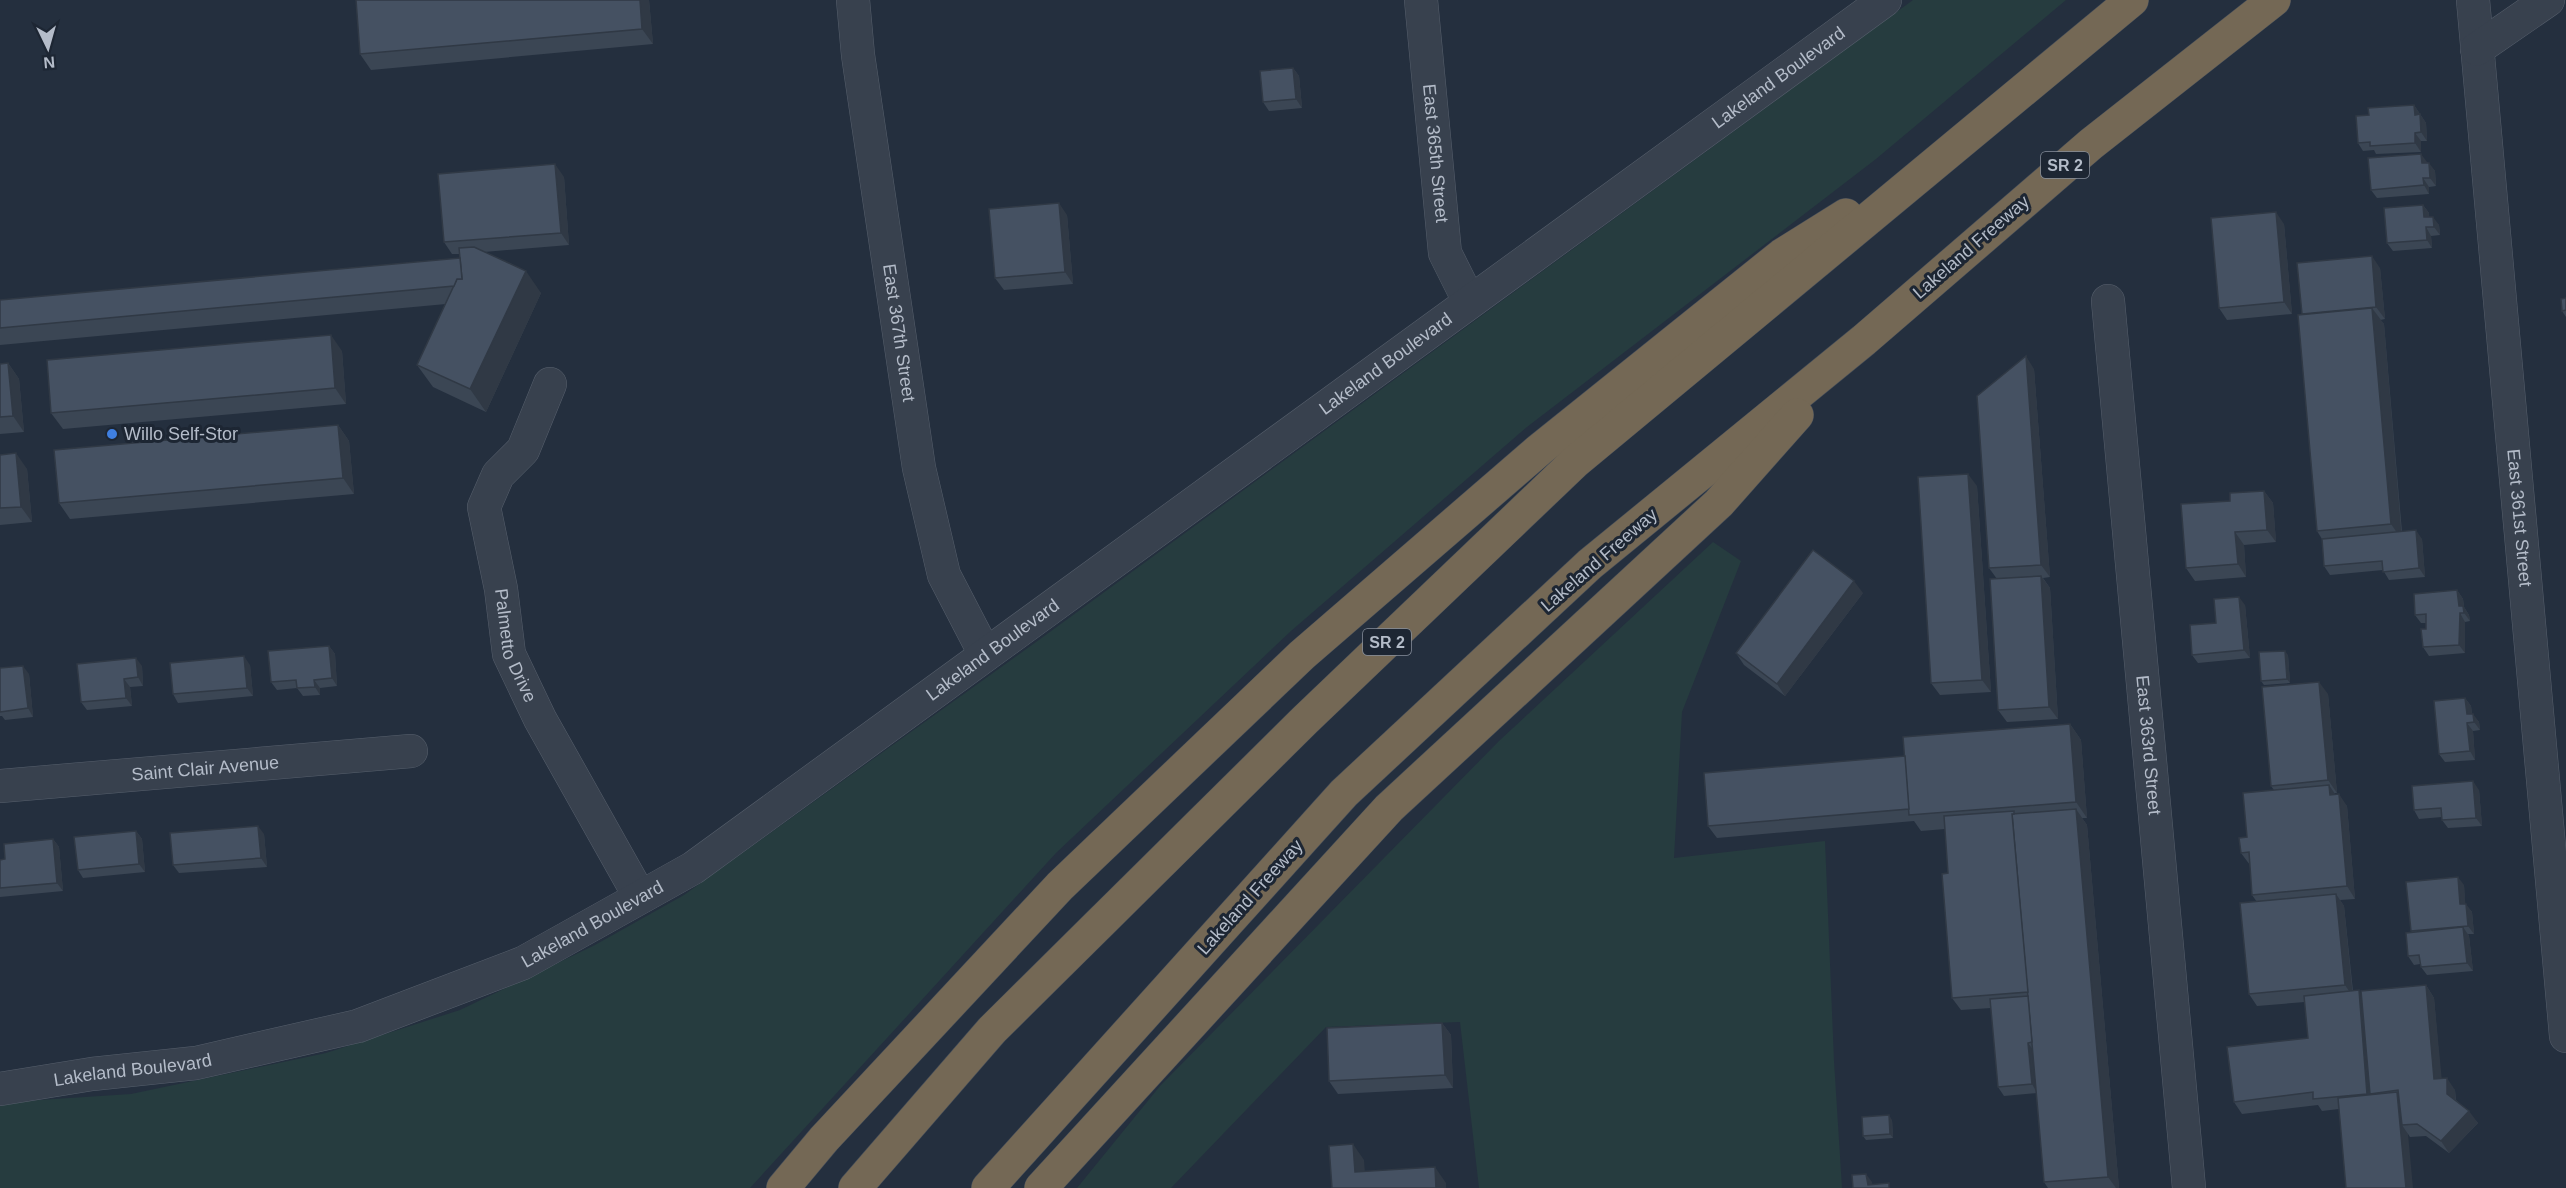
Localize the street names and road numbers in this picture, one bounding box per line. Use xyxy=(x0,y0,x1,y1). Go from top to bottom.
street label: Lakeland Boulevard xyxy=(1708,23,1849,133)
street label: East 365th Street xyxy=(1419,83,1452,224)
road number: SR 2 xyxy=(2041,152,2089,178)
street label: Lakeland Freeway xyxy=(1909,191,2033,303)
street label: East 367th Street xyxy=(879,262,919,403)
street label: Lakeland Boulevard xyxy=(1315,309,1456,419)
street label: East 361st Street xyxy=(2503,448,2536,588)
street label: Lakeland Freeway xyxy=(1537,504,1661,616)
street label: Palmetto Drive xyxy=(491,587,541,705)
street label: Lakeland Boulevard xyxy=(922,595,1063,705)
road number: SR 2 xyxy=(1363,629,1411,655)
street label: East 363rd Street xyxy=(2132,674,2165,816)
street label: Saint Clair Avenue xyxy=(131,752,280,785)
street label: Lakeland Freeway xyxy=(1193,836,1307,958)
street label: Lakeland Boulevard xyxy=(518,877,667,972)
street label: Lakeland Boulevard xyxy=(52,1050,214,1090)

